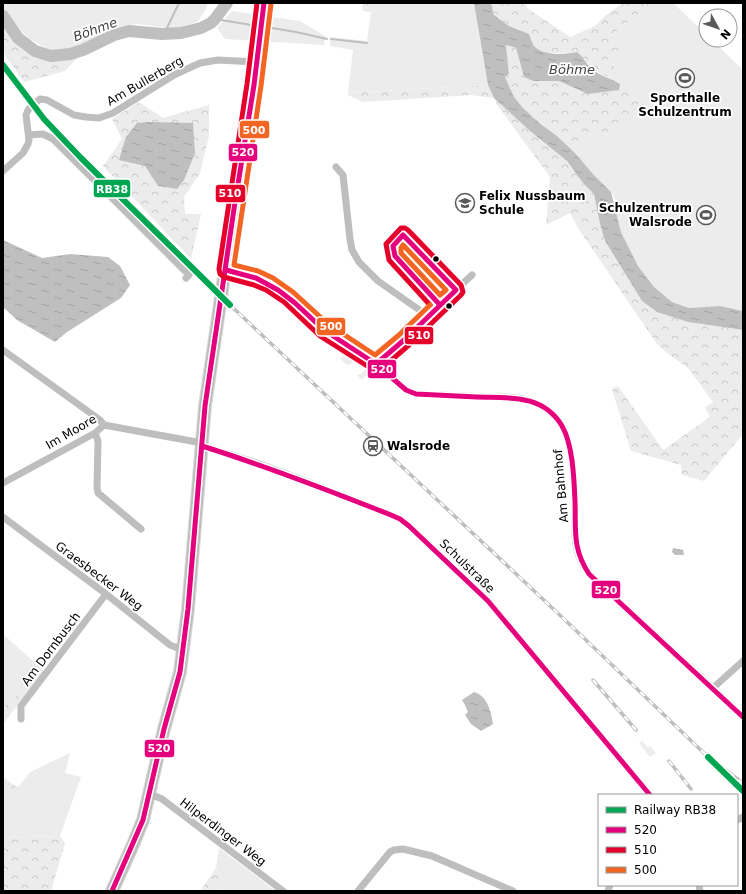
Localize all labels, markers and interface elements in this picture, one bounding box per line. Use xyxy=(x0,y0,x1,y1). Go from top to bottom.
north arrow xyxy=(698,8,738,48)
water label: Böhme xyxy=(71,15,119,44)
text: N xyxy=(717,26,733,42)
street label: Am Bullerberg xyxy=(104,53,186,109)
water label: Böhme xyxy=(549,62,595,77)
sports icon: Sporthalle Schulzentrum xyxy=(674,67,696,89)
place label: Sporthalle Schulzentrum xyxy=(638,91,732,119)
line badge: 500 xyxy=(239,120,270,139)
text: 500 xyxy=(243,124,266,137)
line badge: 520 xyxy=(228,143,258,162)
text: 520 xyxy=(232,146,255,159)
line badge: RB38 xyxy=(93,179,131,198)
text: RB38 xyxy=(96,183,128,196)
line badge: 510 xyxy=(215,184,246,203)
text: 510 xyxy=(219,187,242,200)
place label: Felix Nussbaum Schule xyxy=(479,189,586,217)
school or university icon: Felix Nussbaum Schule xyxy=(454,192,476,214)
place label: Schulzentrum Walsrode xyxy=(599,201,692,229)
sports icon: Schulzentrum Walsrode xyxy=(695,204,717,226)
unlabelled marker xyxy=(431,254,441,264)
unlabelled marker xyxy=(444,301,454,311)
line badge: 500 xyxy=(316,317,346,336)
text: 500 xyxy=(320,320,343,333)
line badge: 510 xyxy=(404,326,434,345)
text: 510 xyxy=(408,329,431,342)
line badge: 520 xyxy=(367,359,397,379)
text: 520 xyxy=(371,363,394,376)
street label: Im Moore xyxy=(43,412,99,452)
station icon: Walsrode xyxy=(362,435,384,457)
place label: Walsrode xyxy=(387,439,450,453)
street label: Am Bahnhof xyxy=(551,448,571,523)
street label: Schulstraße xyxy=(437,536,497,596)
street label: Graesbecker Weg xyxy=(53,539,145,613)
line badge: 520 xyxy=(591,580,621,599)
text: 520 xyxy=(595,584,618,597)
street label: Am Dornbusch xyxy=(19,610,83,688)
line badge: 520 xyxy=(144,739,175,758)
text: 520 xyxy=(148,742,171,755)
legend xyxy=(598,794,738,886)
street label: Hilperdinger Weg xyxy=(177,795,269,869)
text: Railway RB38 xyxy=(634,803,716,817)
text: 520 xyxy=(634,823,657,837)
text: 510 xyxy=(634,843,657,857)
text: 500 xyxy=(634,863,657,877)

